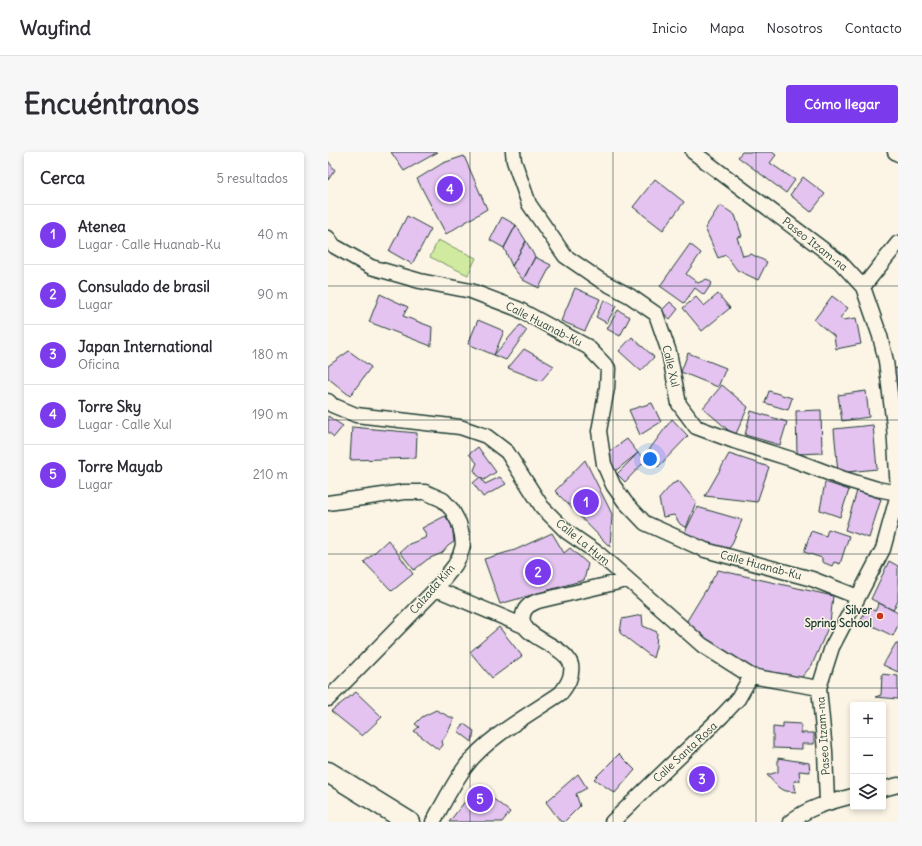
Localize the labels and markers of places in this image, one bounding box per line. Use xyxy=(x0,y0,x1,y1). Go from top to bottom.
pin: 4 xyxy=(437,174,463,204)
pin: 1 xyxy=(573,487,599,517)
pin: 2 xyxy=(525,557,551,587)
place label: Silver Spring School xyxy=(805,603,873,631)
marker: Silver Spring School xyxy=(875,611,885,621)
pin: 3 xyxy=(689,764,715,794)
pin: 5 xyxy=(467,784,493,814)

